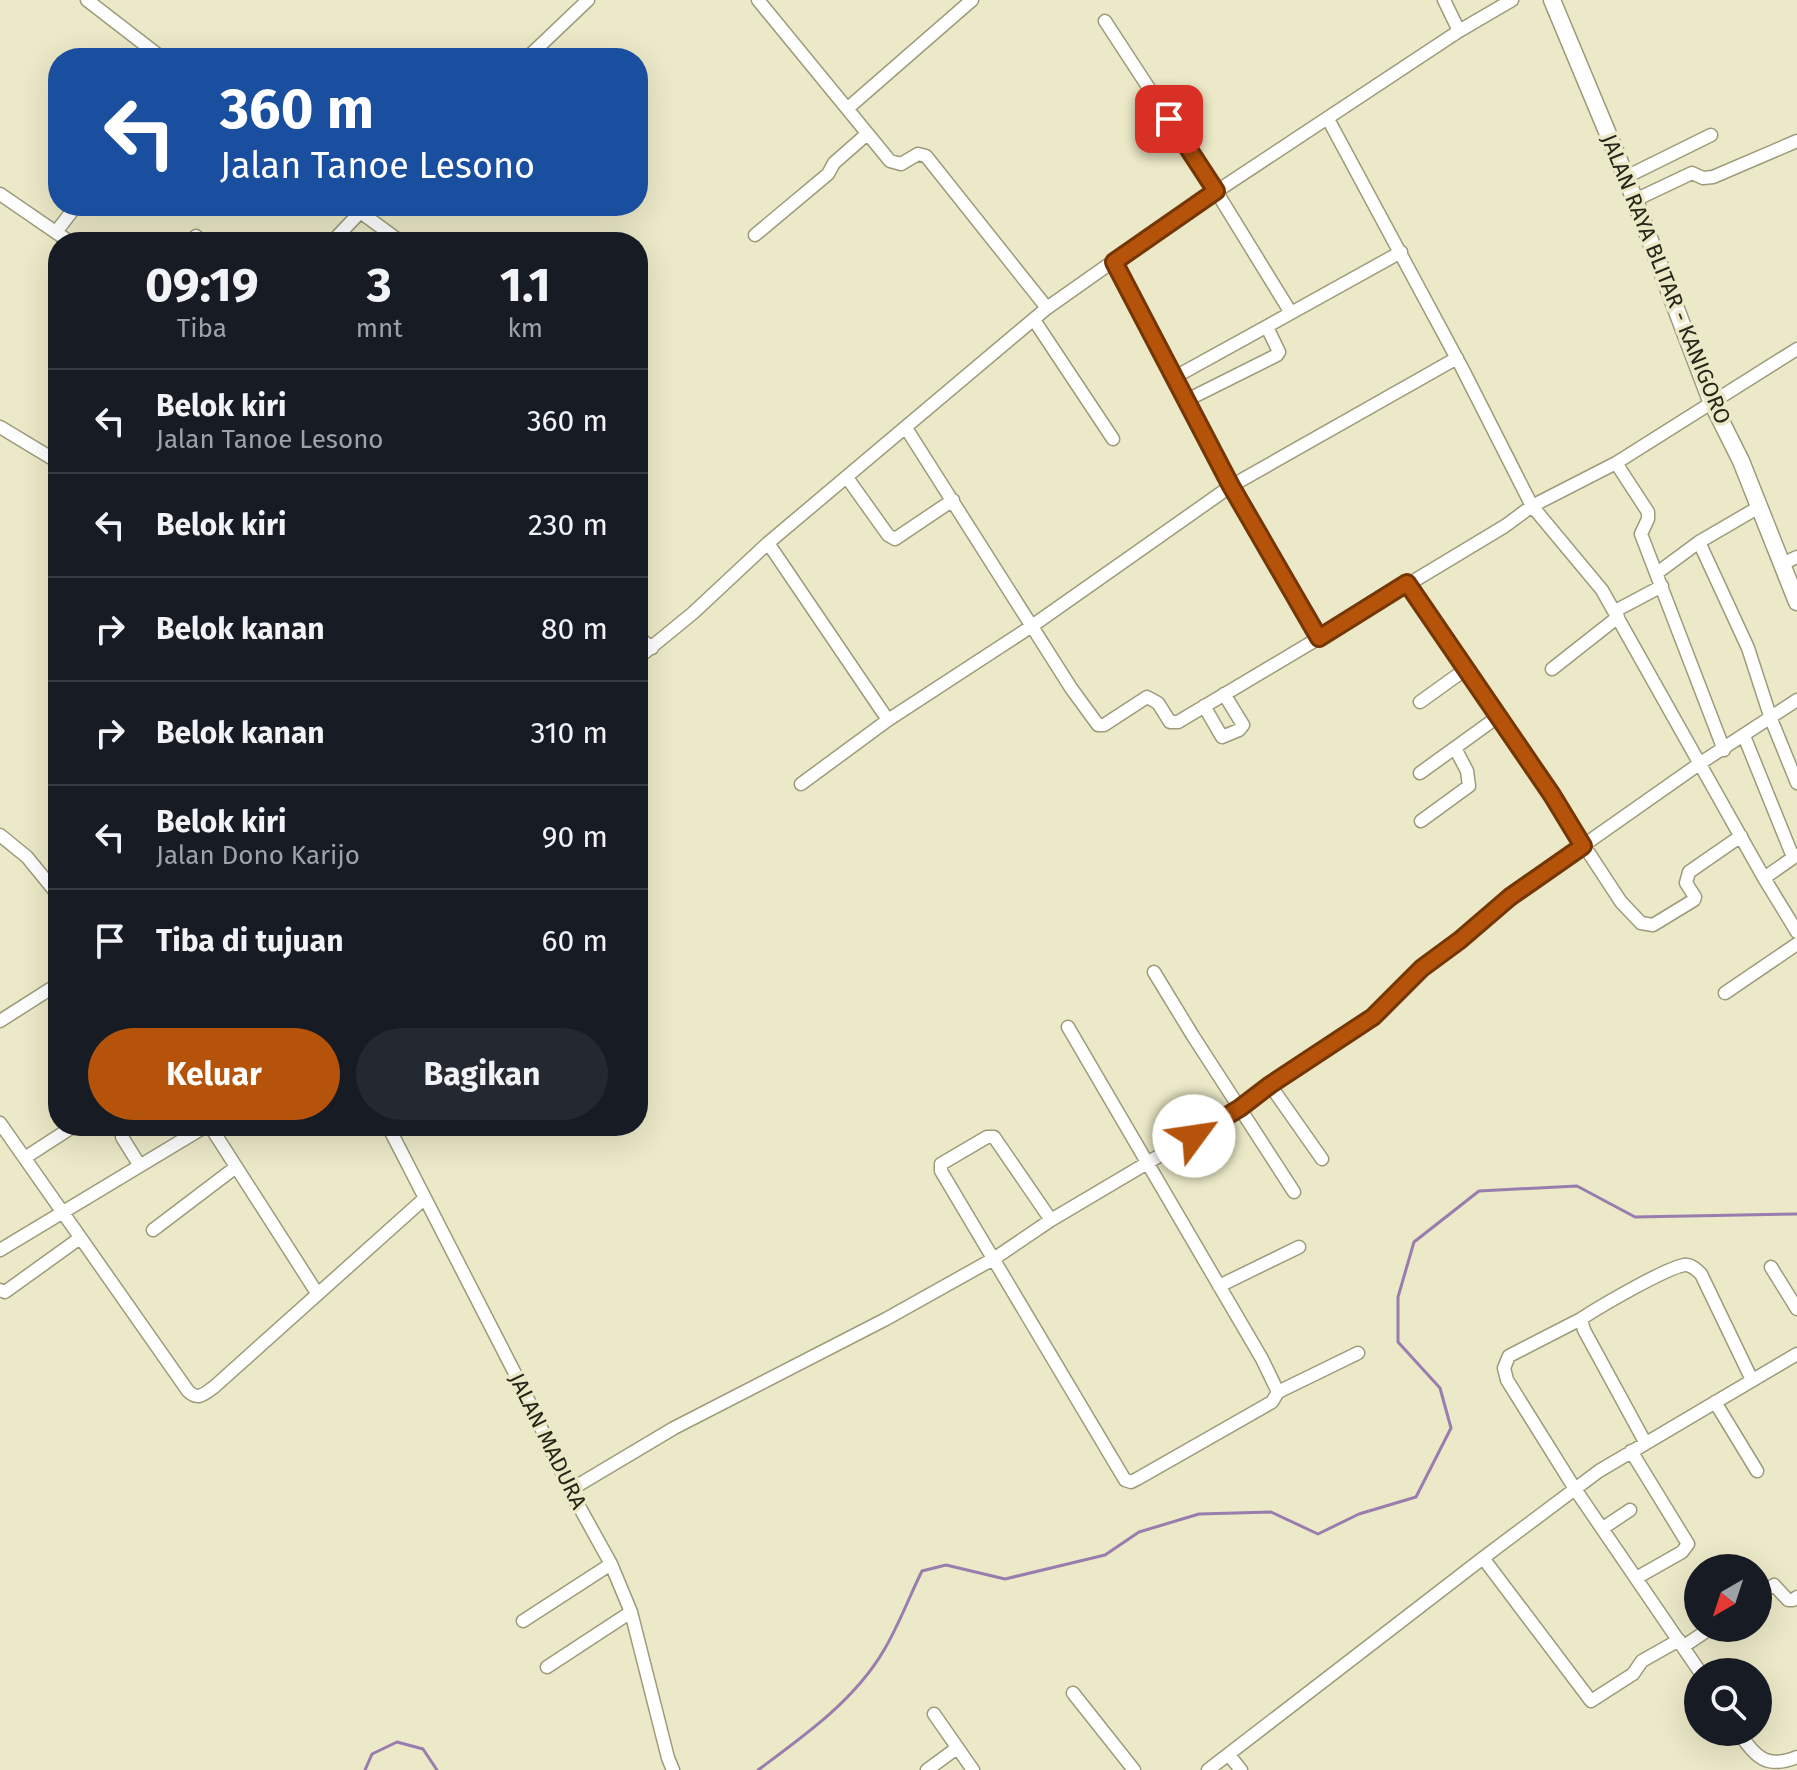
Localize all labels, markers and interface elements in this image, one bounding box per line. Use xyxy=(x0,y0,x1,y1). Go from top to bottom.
text: 360 m xyxy=(220,76,374,143)
icon: left xyxy=(88,80,192,184)
pin xyxy=(1135,85,1203,153)
icon: arrive xyxy=(1147,97,1191,141)
street label: JALAN RAYA BLITAR - KANIGORO xyxy=(1595,130,1737,428)
text: Jalan Tanoe Lesono xyxy=(220,144,535,188)
text: 09:19 xyxy=(145,256,259,314)
text: 3 xyxy=(367,256,392,314)
text: 1.1 xyxy=(500,256,551,314)
text: Tiba xyxy=(177,313,227,344)
text: mnt xyxy=(356,313,403,344)
text: km xyxy=(507,313,543,344)
text: Belok kiri xyxy=(156,388,287,424)
icon: left xyxy=(88,399,132,443)
text: 360 m xyxy=(527,403,608,439)
text: Jalan Tanoe Lesono xyxy=(156,424,384,455)
icon: left xyxy=(88,503,132,547)
text: Belok kiri xyxy=(156,507,287,543)
text: 230 m xyxy=(528,507,608,543)
icon: right xyxy=(88,607,132,651)
text: Belok kanan xyxy=(156,611,325,647)
text: 80 m xyxy=(541,611,608,647)
icon: right xyxy=(88,711,132,755)
text: Belok kanan xyxy=(156,715,325,751)
text: 310 m xyxy=(530,715,608,751)
text: Belok kiri xyxy=(156,804,287,840)
icon: left xyxy=(88,815,132,859)
text: 90 m xyxy=(542,819,608,855)
text: Jalan Dono Karijo xyxy=(156,840,360,871)
icon: arrive xyxy=(88,919,132,963)
text: Tiba di tujuan xyxy=(156,923,343,959)
text: 60 m xyxy=(542,923,608,959)
button: Keluar xyxy=(88,1028,340,1120)
button: Bagikan xyxy=(356,1028,608,1120)
position arrow xyxy=(1152,1094,1236,1178)
street label: JALAN MADURA xyxy=(503,1369,593,1514)
north arrow xyxy=(1684,1554,1772,1642)
map controls xyxy=(1684,1554,1772,1746)
button: search xyxy=(1684,1658,1772,1746)

